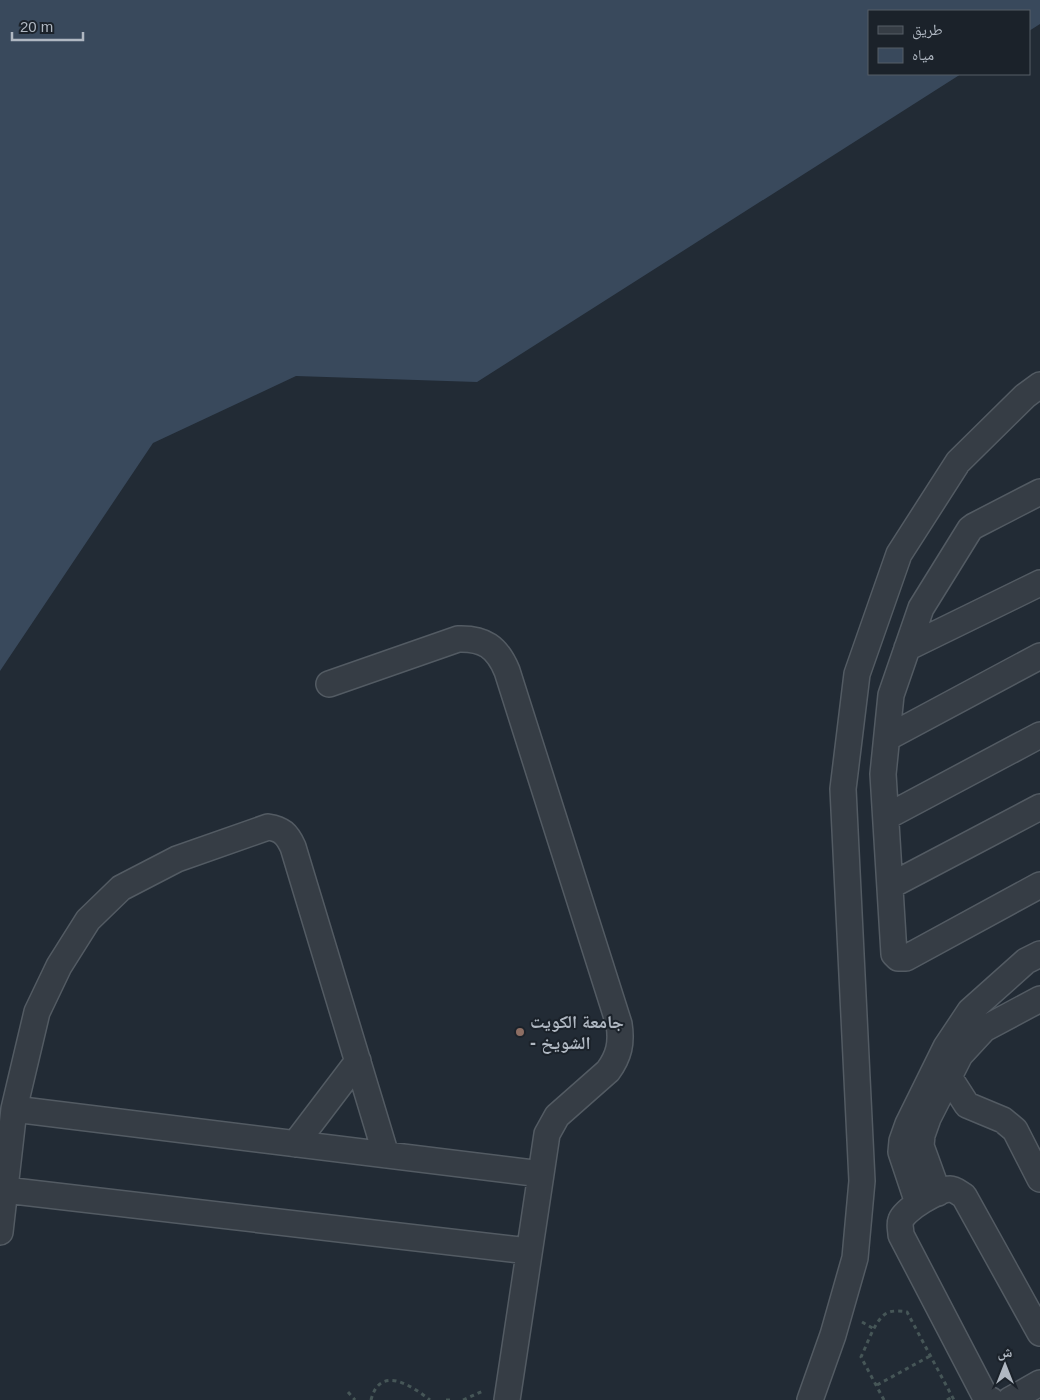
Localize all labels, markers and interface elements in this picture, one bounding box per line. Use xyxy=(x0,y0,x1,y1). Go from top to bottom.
scale bar xyxy=(12,10,84,42)
legend xyxy=(868,10,1030,75)
text: 20 m xyxy=(20,18,53,35)
text: طريق xyxy=(912,21,943,40)
text: مياه xyxy=(912,46,934,63)
place label: جامعة الكويت - الشويخ xyxy=(530,1012,624,1055)
marker: جامعة الكويت - الشويخ xyxy=(514,1026,526,1038)
north arrow xyxy=(980,1340,1030,1390)
text: ش xyxy=(998,1344,1013,1361)

